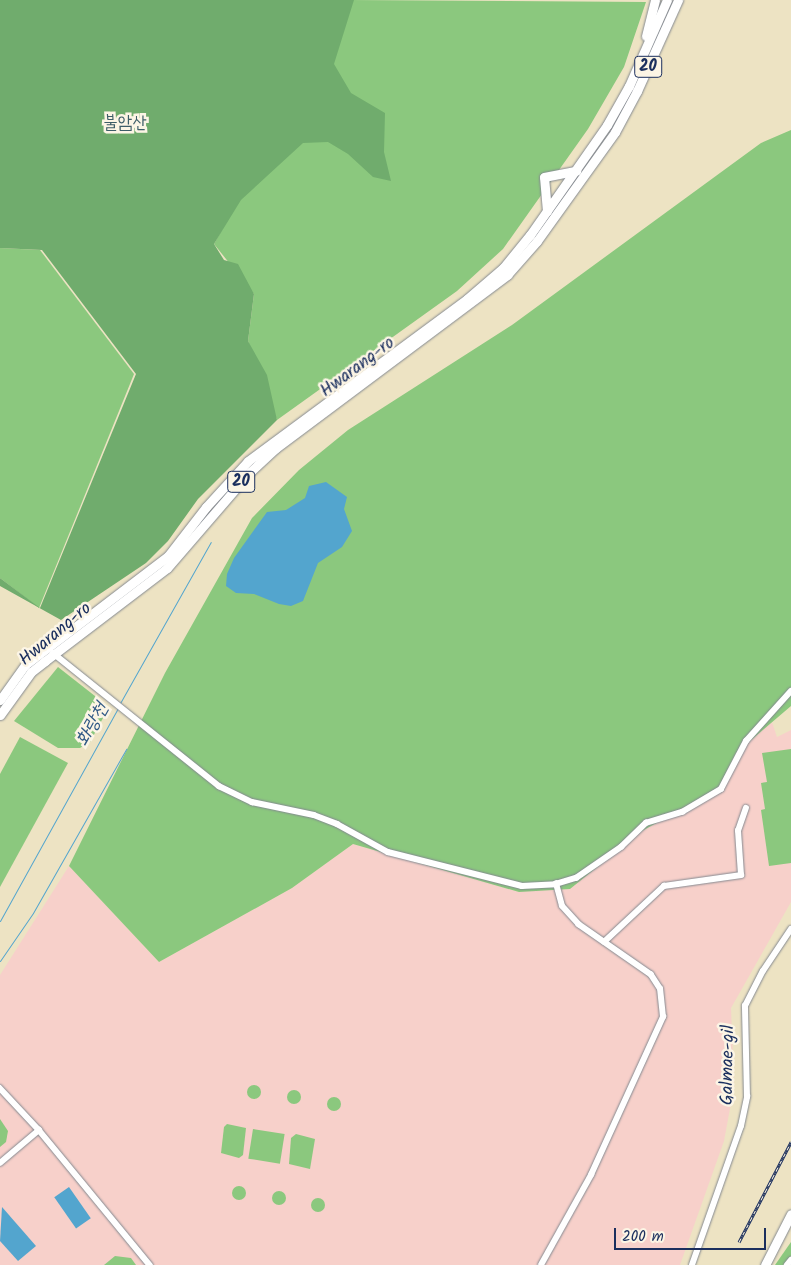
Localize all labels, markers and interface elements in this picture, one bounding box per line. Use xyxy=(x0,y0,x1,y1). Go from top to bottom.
road number: 20 xyxy=(633,54,663,80)
park label: 불암산 xyxy=(103,113,147,135)
street label: Hwarang-ro xyxy=(317,333,399,403)
road number: 20 xyxy=(226,468,256,496)
street label: Hwarang-ro xyxy=(16,599,96,671)
water label: 화랑천 xyxy=(72,699,114,751)
street label: Galmae-gil xyxy=(718,1025,740,1105)
scale bar xyxy=(616,1218,768,1250)
text: 200 m xyxy=(622,1225,664,1249)

